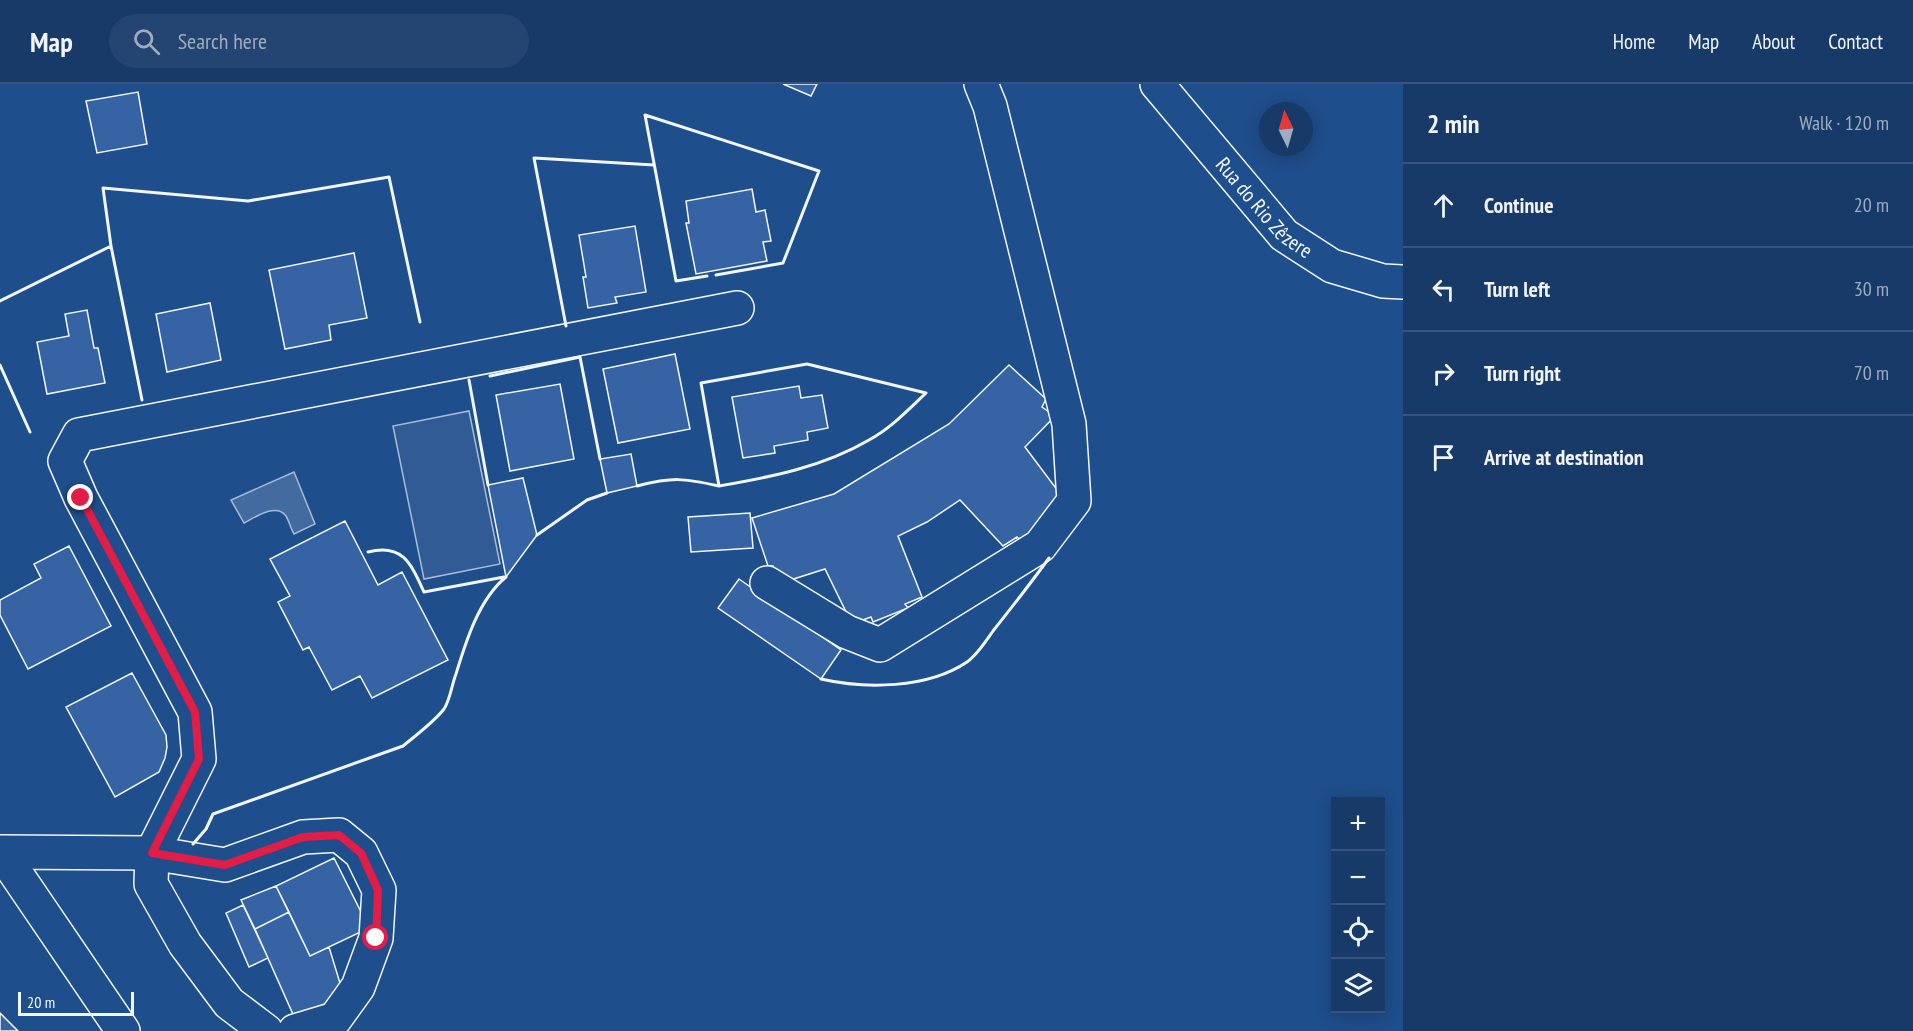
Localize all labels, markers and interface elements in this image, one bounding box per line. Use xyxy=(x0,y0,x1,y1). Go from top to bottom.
search box xyxy=(109,14,529,68)
text: Map xyxy=(30,23,73,60)
icon: search xyxy=(130,25,163,58)
text: Search here xyxy=(178,27,267,55)
text: Home xyxy=(1613,28,1655,55)
text: Map xyxy=(1688,28,1719,55)
text: About xyxy=(1752,28,1795,55)
text: Contact xyxy=(1828,28,1883,55)
north arrow xyxy=(1259,102,1313,156)
text: 2 min xyxy=(1427,107,1480,140)
text: Walk · 120 m xyxy=(1799,110,1889,136)
street label: Rua do Rio Zêzere xyxy=(1210,151,1318,264)
icon: ahead xyxy=(1427,189,1460,222)
text: Continue xyxy=(1484,191,1554,219)
text: 20 m xyxy=(1854,192,1889,218)
icon: left xyxy=(1427,273,1460,306)
text: Turn left xyxy=(1484,275,1550,303)
text: 30 m xyxy=(1854,276,1889,302)
icon: right xyxy=(1427,357,1460,390)
text: Turn right xyxy=(1484,359,1561,387)
text: 70 m xyxy=(1854,360,1889,386)
icon: arrive xyxy=(1427,441,1460,474)
text: Arrive at destination xyxy=(1484,443,1644,471)
route end xyxy=(67,484,93,510)
map controls xyxy=(1331,797,1385,1013)
button: + xyxy=(1331,797,1385,851)
button: − xyxy=(1331,851,1385,905)
button: locate xyxy=(1331,905,1385,959)
route start xyxy=(362,924,388,950)
button: layers xyxy=(1331,959,1385,1013)
scale bar xyxy=(18,989,134,1016)
text: 20 m xyxy=(27,992,55,1012)

